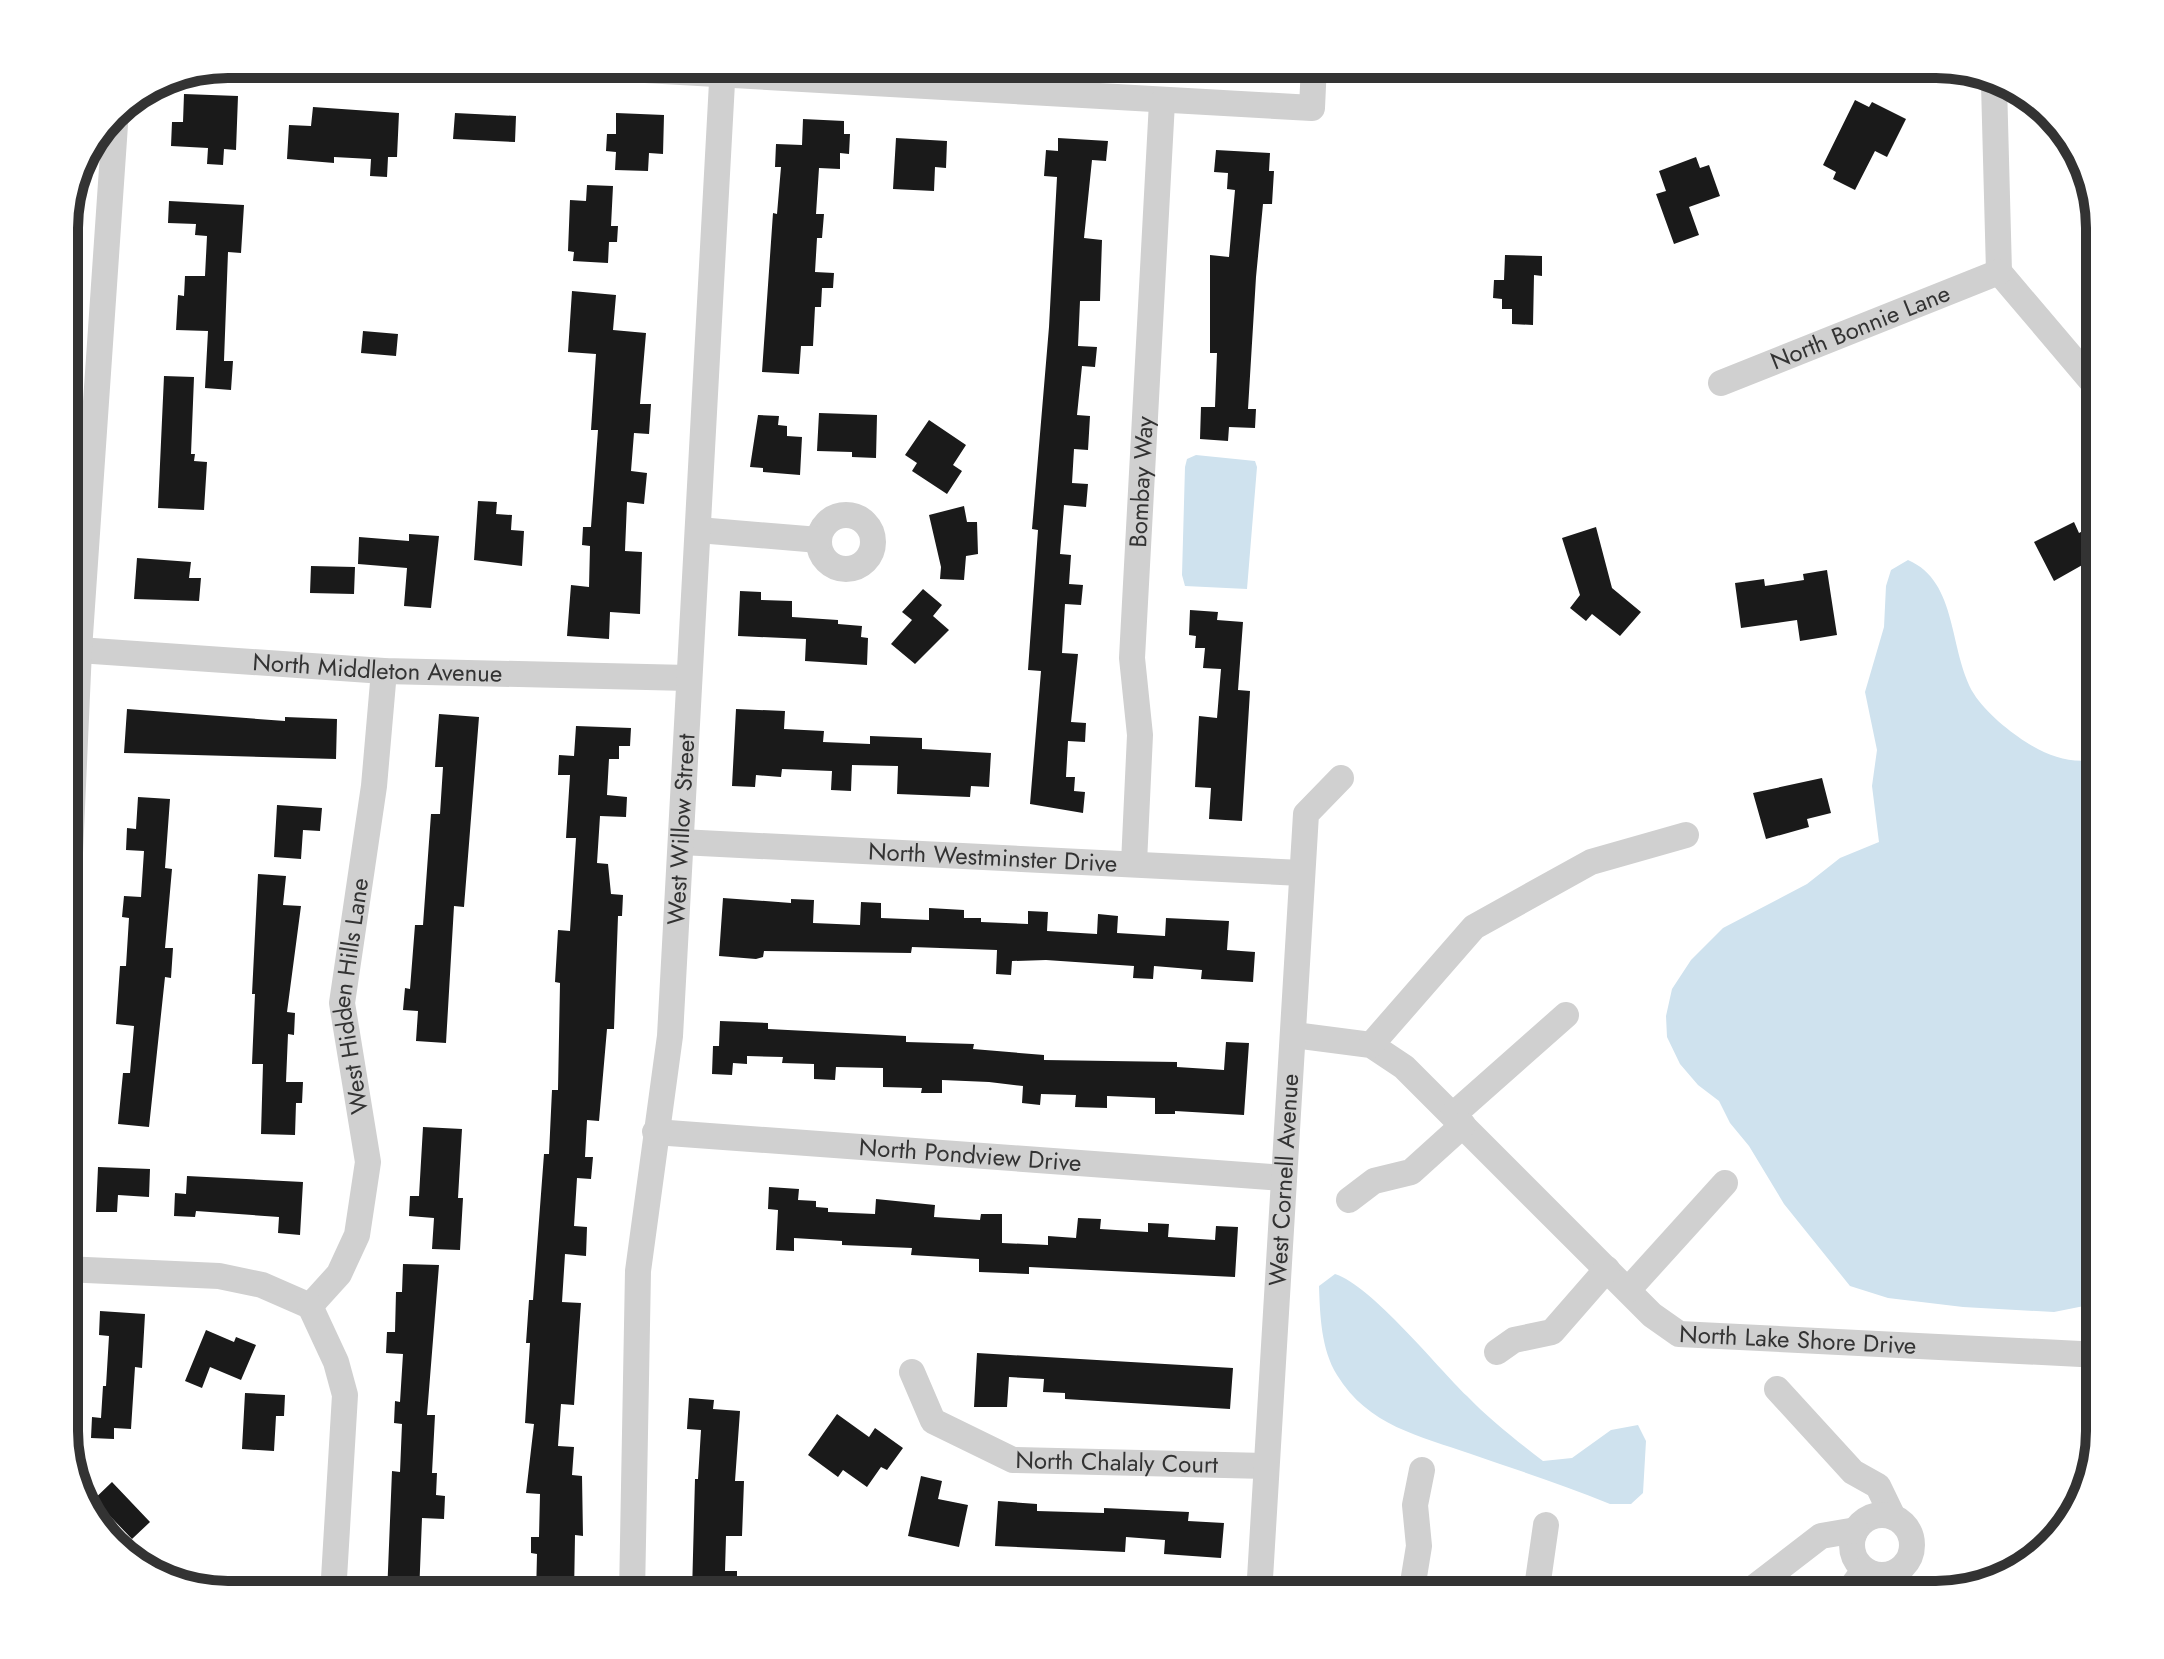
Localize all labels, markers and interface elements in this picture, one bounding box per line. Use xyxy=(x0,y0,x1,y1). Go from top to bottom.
street label: North Bonnie Lane xyxy=(1765,275,1955,378)
street label: Bombay Way xyxy=(1120,415,1162,548)
street label: North Middleton Avenue xyxy=(251,644,503,691)
street label: West Willow Street xyxy=(658,733,703,926)
street label: North Westminster Drive xyxy=(867,833,1118,881)
street label: West Hidden Hills Lane xyxy=(324,876,377,1117)
street label: West Cornell Avenue xyxy=(1260,1072,1307,1287)
street label: North Pondview Drive xyxy=(858,1129,1083,1180)
street label: North Lake Shore Drive xyxy=(1678,1316,1917,1363)
street label: North Chalaly Court xyxy=(1015,1442,1219,1482)

